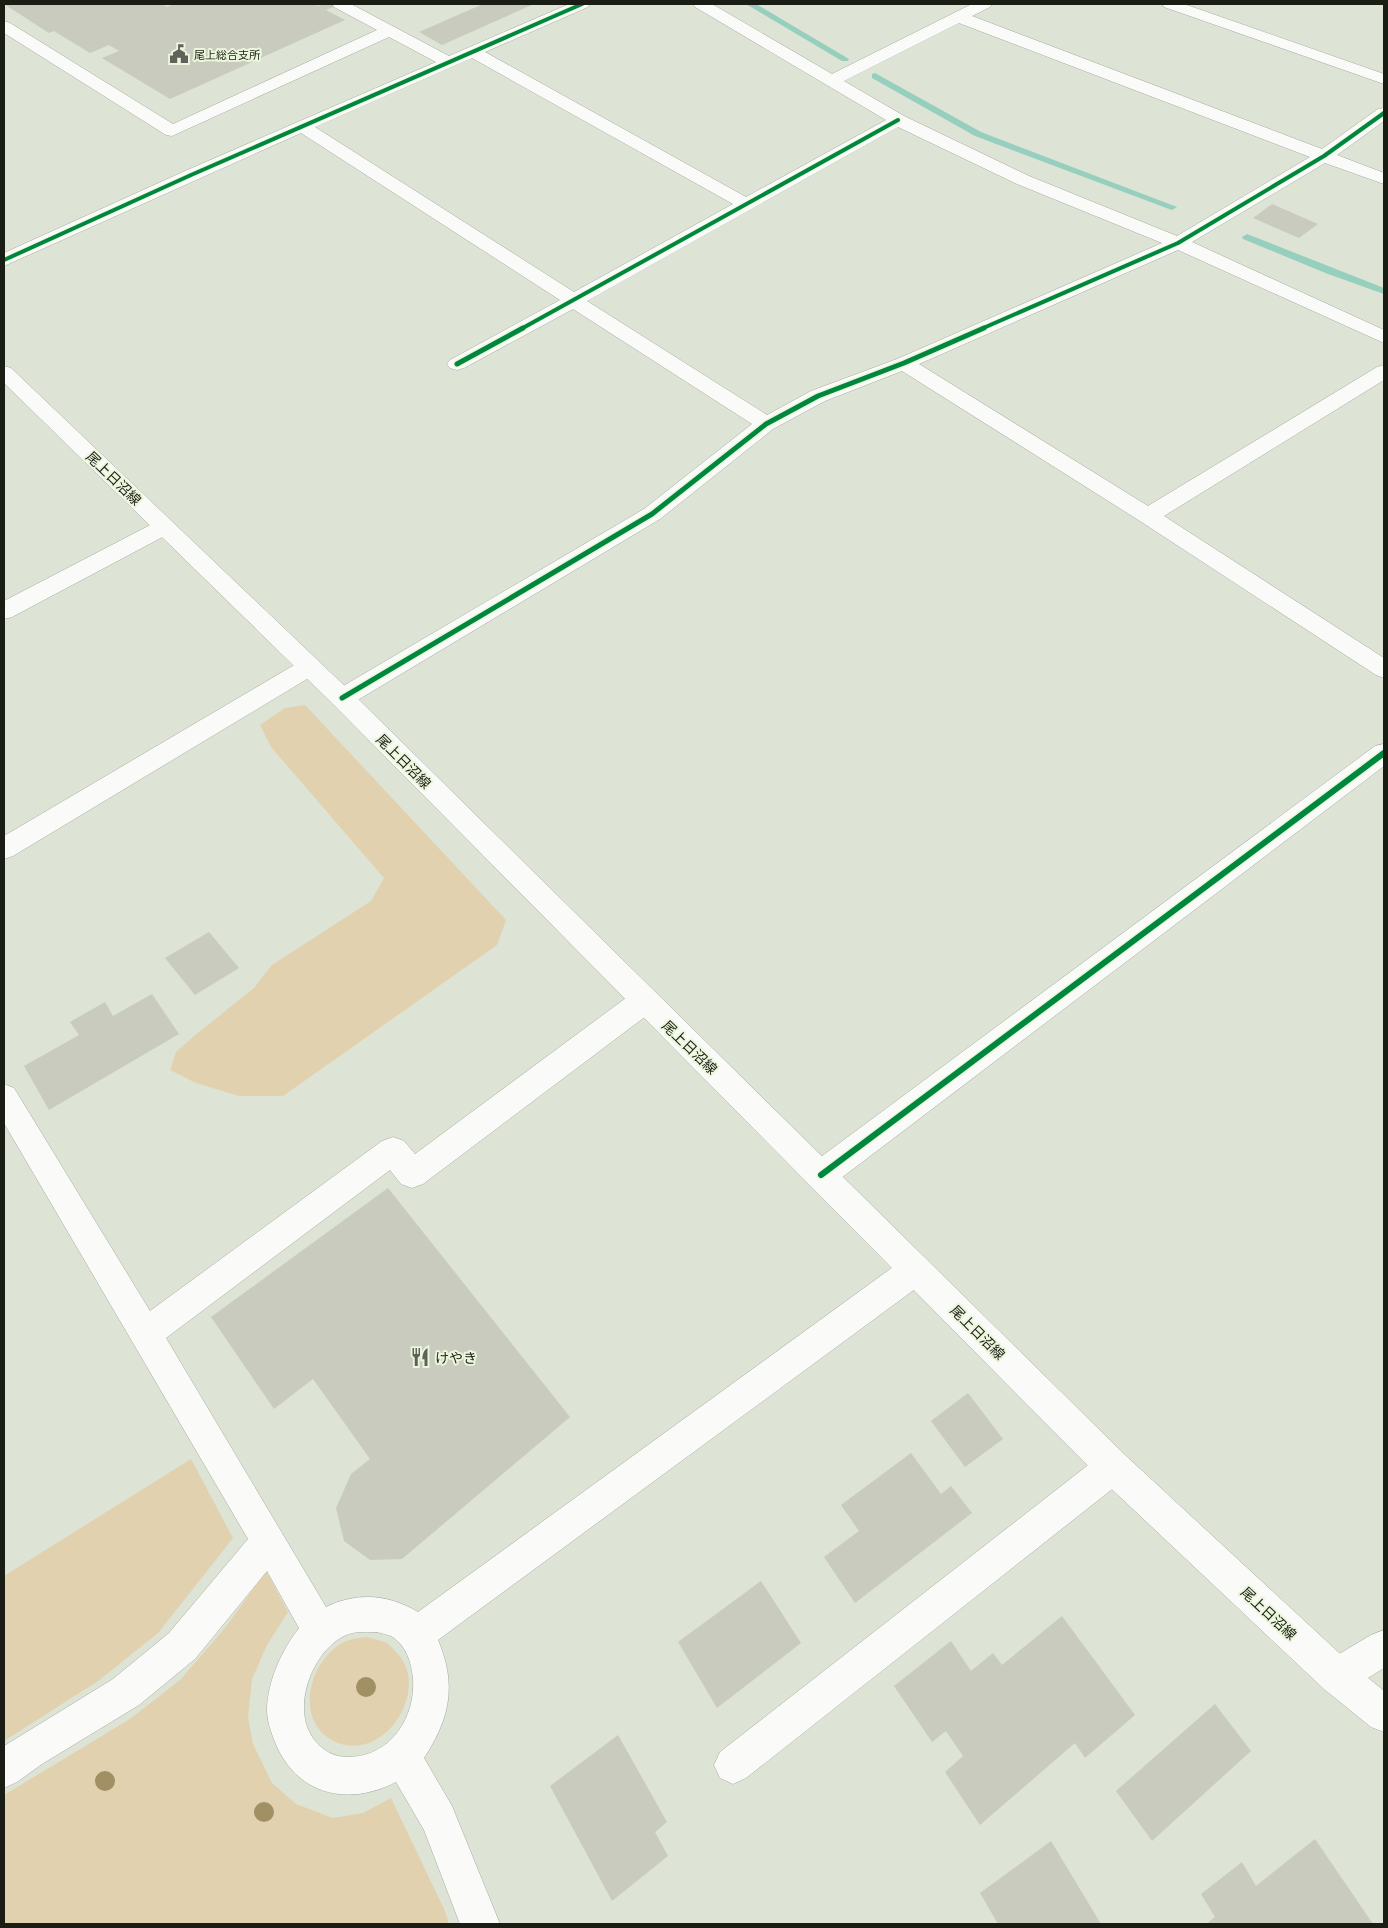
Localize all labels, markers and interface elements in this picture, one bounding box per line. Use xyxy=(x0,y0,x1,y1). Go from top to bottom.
public building icon: 尾上総合支所 xyxy=(168,43,190,65)
place label: 尾上総合支所 xyxy=(194,48,261,61)
street label: 尾上日沼線 xyxy=(83,448,145,508)
street label: 尾上日沼線 xyxy=(373,730,435,792)
street label: 尾上日沼線 xyxy=(659,1017,721,1077)
street label: 尾上日沼線 xyxy=(947,1301,1009,1363)
restaurant icon: けやき xyxy=(409,1346,431,1368)
place label: けやき xyxy=(435,1349,477,1366)
street label: 尾上日沼線 xyxy=(1238,1583,1300,1643)

